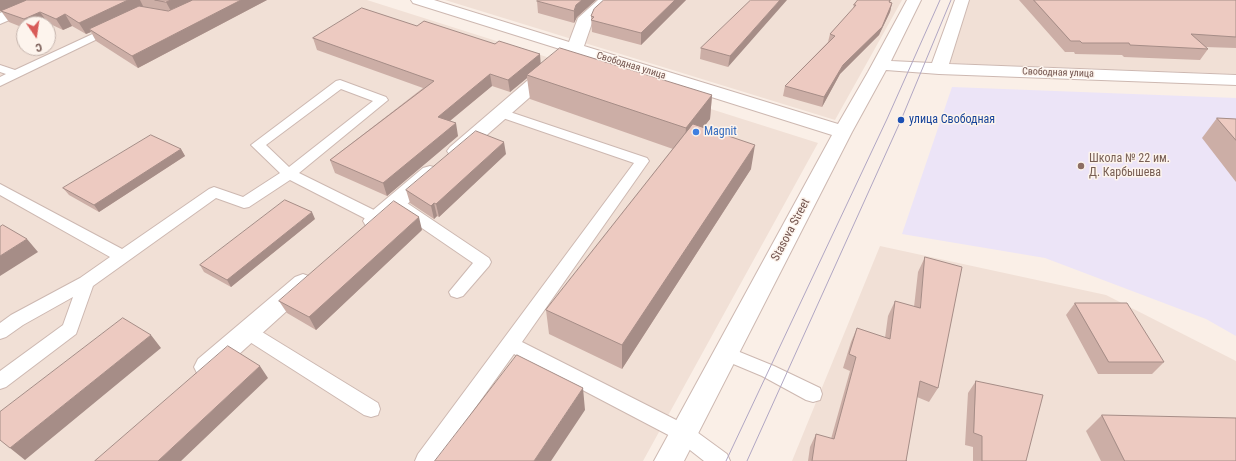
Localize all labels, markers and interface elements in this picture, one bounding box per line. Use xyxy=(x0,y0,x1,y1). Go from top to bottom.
north arrow xyxy=(16,16,56,56)
text: С xyxy=(34,40,43,54)
street label: Свободная улица xyxy=(595,50,667,82)
street label: Свободная улица xyxy=(1022,66,1094,80)
place label: улица Свободная xyxy=(909,113,995,127)
marker: улица Свободная xyxy=(896,115,906,125)
place label: Magnit xyxy=(704,125,737,139)
marker: Magnit xyxy=(691,127,701,137)
place label: Школа № 22 им. Д. Карбышева xyxy=(1089,152,1170,180)
marker: Школа № 22 им. Д. Карбышева xyxy=(1076,161,1086,171)
street label: Stasova Street xyxy=(769,196,813,264)

